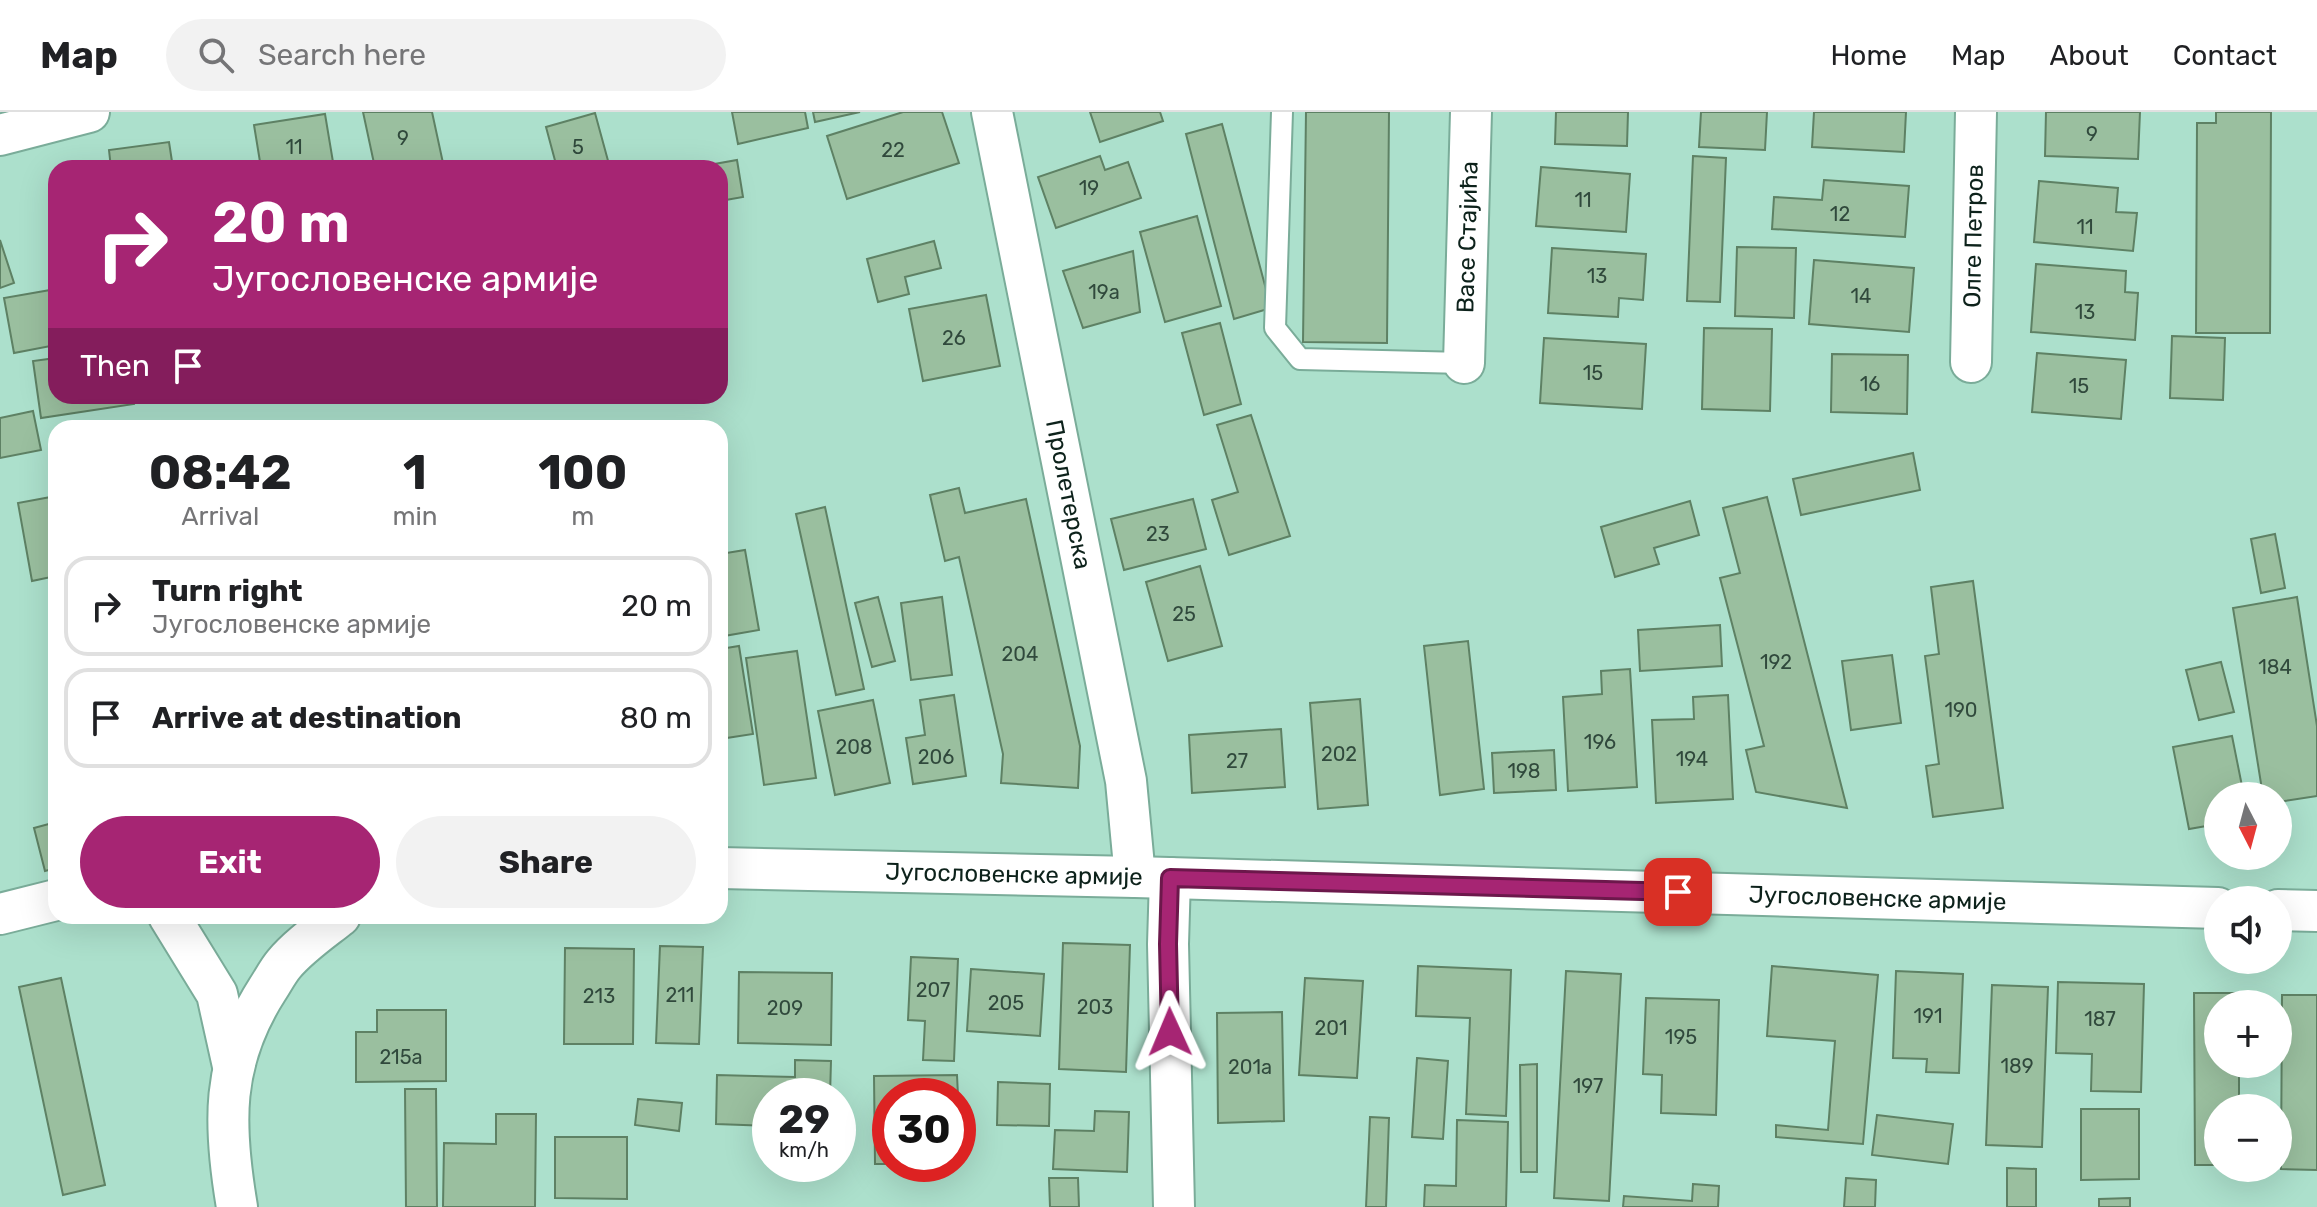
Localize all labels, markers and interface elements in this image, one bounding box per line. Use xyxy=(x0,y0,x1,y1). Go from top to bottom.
search box xyxy=(166,19,726,91)
text: Map xyxy=(40,32,118,78)
icon: search xyxy=(194,33,238,77)
text: Search here xyxy=(258,37,426,73)
text: Home xyxy=(1830,39,1907,72)
text: Map xyxy=(1951,39,2005,72)
text: About xyxy=(2049,39,2129,72)
text: Contact xyxy=(2173,39,2277,72)
house number: 9 xyxy=(2086,122,2098,146)
house number: 9 xyxy=(397,126,409,150)
house number: 11 xyxy=(285,135,303,159)
house number: 5 xyxy=(572,135,584,159)
house number: 22 xyxy=(881,138,905,162)
street label: Васе Стајића xyxy=(1451,161,1484,314)
street label: Олге Петров xyxy=(1958,164,1989,308)
house number: 19 xyxy=(1079,176,1099,200)
house number: 11 xyxy=(1574,188,1592,212)
text: 20 m xyxy=(212,190,350,256)
icon: right xyxy=(80,192,184,296)
house number: 12 xyxy=(1830,202,1850,226)
house number: 11 xyxy=(2076,215,2094,239)
text: Југословенске армије xyxy=(212,257,598,300)
house number: 13 xyxy=(1587,264,1607,288)
house number: 19a xyxy=(1088,280,1120,304)
house number: 14 xyxy=(1851,284,1871,308)
house number: 13 xyxy=(2075,300,2095,324)
house number: 26 xyxy=(942,326,966,350)
icon: arrive xyxy=(166,344,210,388)
text: Then xyxy=(80,348,150,384)
house number: 15 xyxy=(1583,361,1603,385)
house number: 16 xyxy=(1860,372,1880,396)
house number: 15 xyxy=(2069,374,2089,398)
street label: Пролетерска xyxy=(1040,417,1097,572)
text: 08:42 xyxy=(149,444,292,501)
text: 1 xyxy=(403,444,427,501)
text: 100 xyxy=(538,444,627,501)
text: Arrival xyxy=(181,501,259,532)
text: min xyxy=(392,501,438,532)
text: m xyxy=(571,501,594,532)
house number: 23 xyxy=(1146,522,1170,546)
text: Turn right xyxy=(152,573,303,609)
icon: right xyxy=(84,584,128,628)
text: 20 m xyxy=(621,588,692,624)
house number: 25 xyxy=(1172,602,1196,626)
text: Југословенске армије xyxy=(152,609,431,640)
house number: 204 xyxy=(1002,642,1038,666)
house number: 192 xyxy=(1760,650,1792,674)
house number: 184 xyxy=(2258,655,2292,679)
icon: arrive xyxy=(84,696,128,740)
house number: 190 xyxy=(1944,698,1978,722)
text: Arrive at destination xyxy=(152,700,462,736)
text: 80 m xyxy=(620,700,692,736)
house number: 196 xyxy=(1584,730,1616,754)
house number: 208 xyxy=(835,735,873,759)
house number: 202 xyxy=(1321,742,1357,766)
house number: 206 xyxy=(918,745,954,769)
house number: 194 xyxy=(1676,747,1708,771)
house number: 27 xyxy=(1226,749,1248,773)
house number: 198 xyxy=(1507,759,1541,783)
north arrow xyxy=(2204,782,2292,870)
map controls xyxy=(2204,782,2292,1182)
button: Exit xyxy=(80,816,380,908)
button: Share xyxy=(396,816,696,908)
street label: Југословенске армије xyxy=(885,858,1143,891)
pin xyxy=(1644,858,1712,926)
icon: arrive xyxy=(1656,870,1700,914)
street label: Југословенске армије xyxy=(1748,881,2007,916)
button: sound xyxy=(2204,886,2292,974)
house number: 207 xyxy=(916,978,950,1002)
house number: 211 xyxy=(666,983,694,1007)
house number: 213 xyxy=(583,984,615,1008)
position arrow xyxy=(1128,990,1212,1074)
button: + xyxy=(2204,990,2292,1078)
house number: 205 xyxy=(988,991,1024,1015)
house number: 203 xyxy=(1077,995,1113,1019)
house number: 209 xyxy=(767,996,803,1020)
house number: 191 xyxy=(1914,1004,1942,1028)
house number: 187 xyxy=(2084,1007,2116,1031)
house number: 201 xyxy=(1315,1016,1348,1040)
house number: 195 xyxy=(1665,1025,1697,1049)
house number: 215a xyxy=(379,1045,423,1069)
house number: 189 xyxy=(2000,1054,2034,1078)
house number: 201a xyxy=(1228,1055,1272,1079)
house number: 197 xyxy=(1573,1074,1603,1098)
speed limit sign: 30 xyxy=(872,1078,976,1182)
button: − xyxy=(2204,1094,2292,1182)
text: 29 xyxy=(778,1096,830,1143)
text: km/h xyxy=(779,1138,829,1162)

